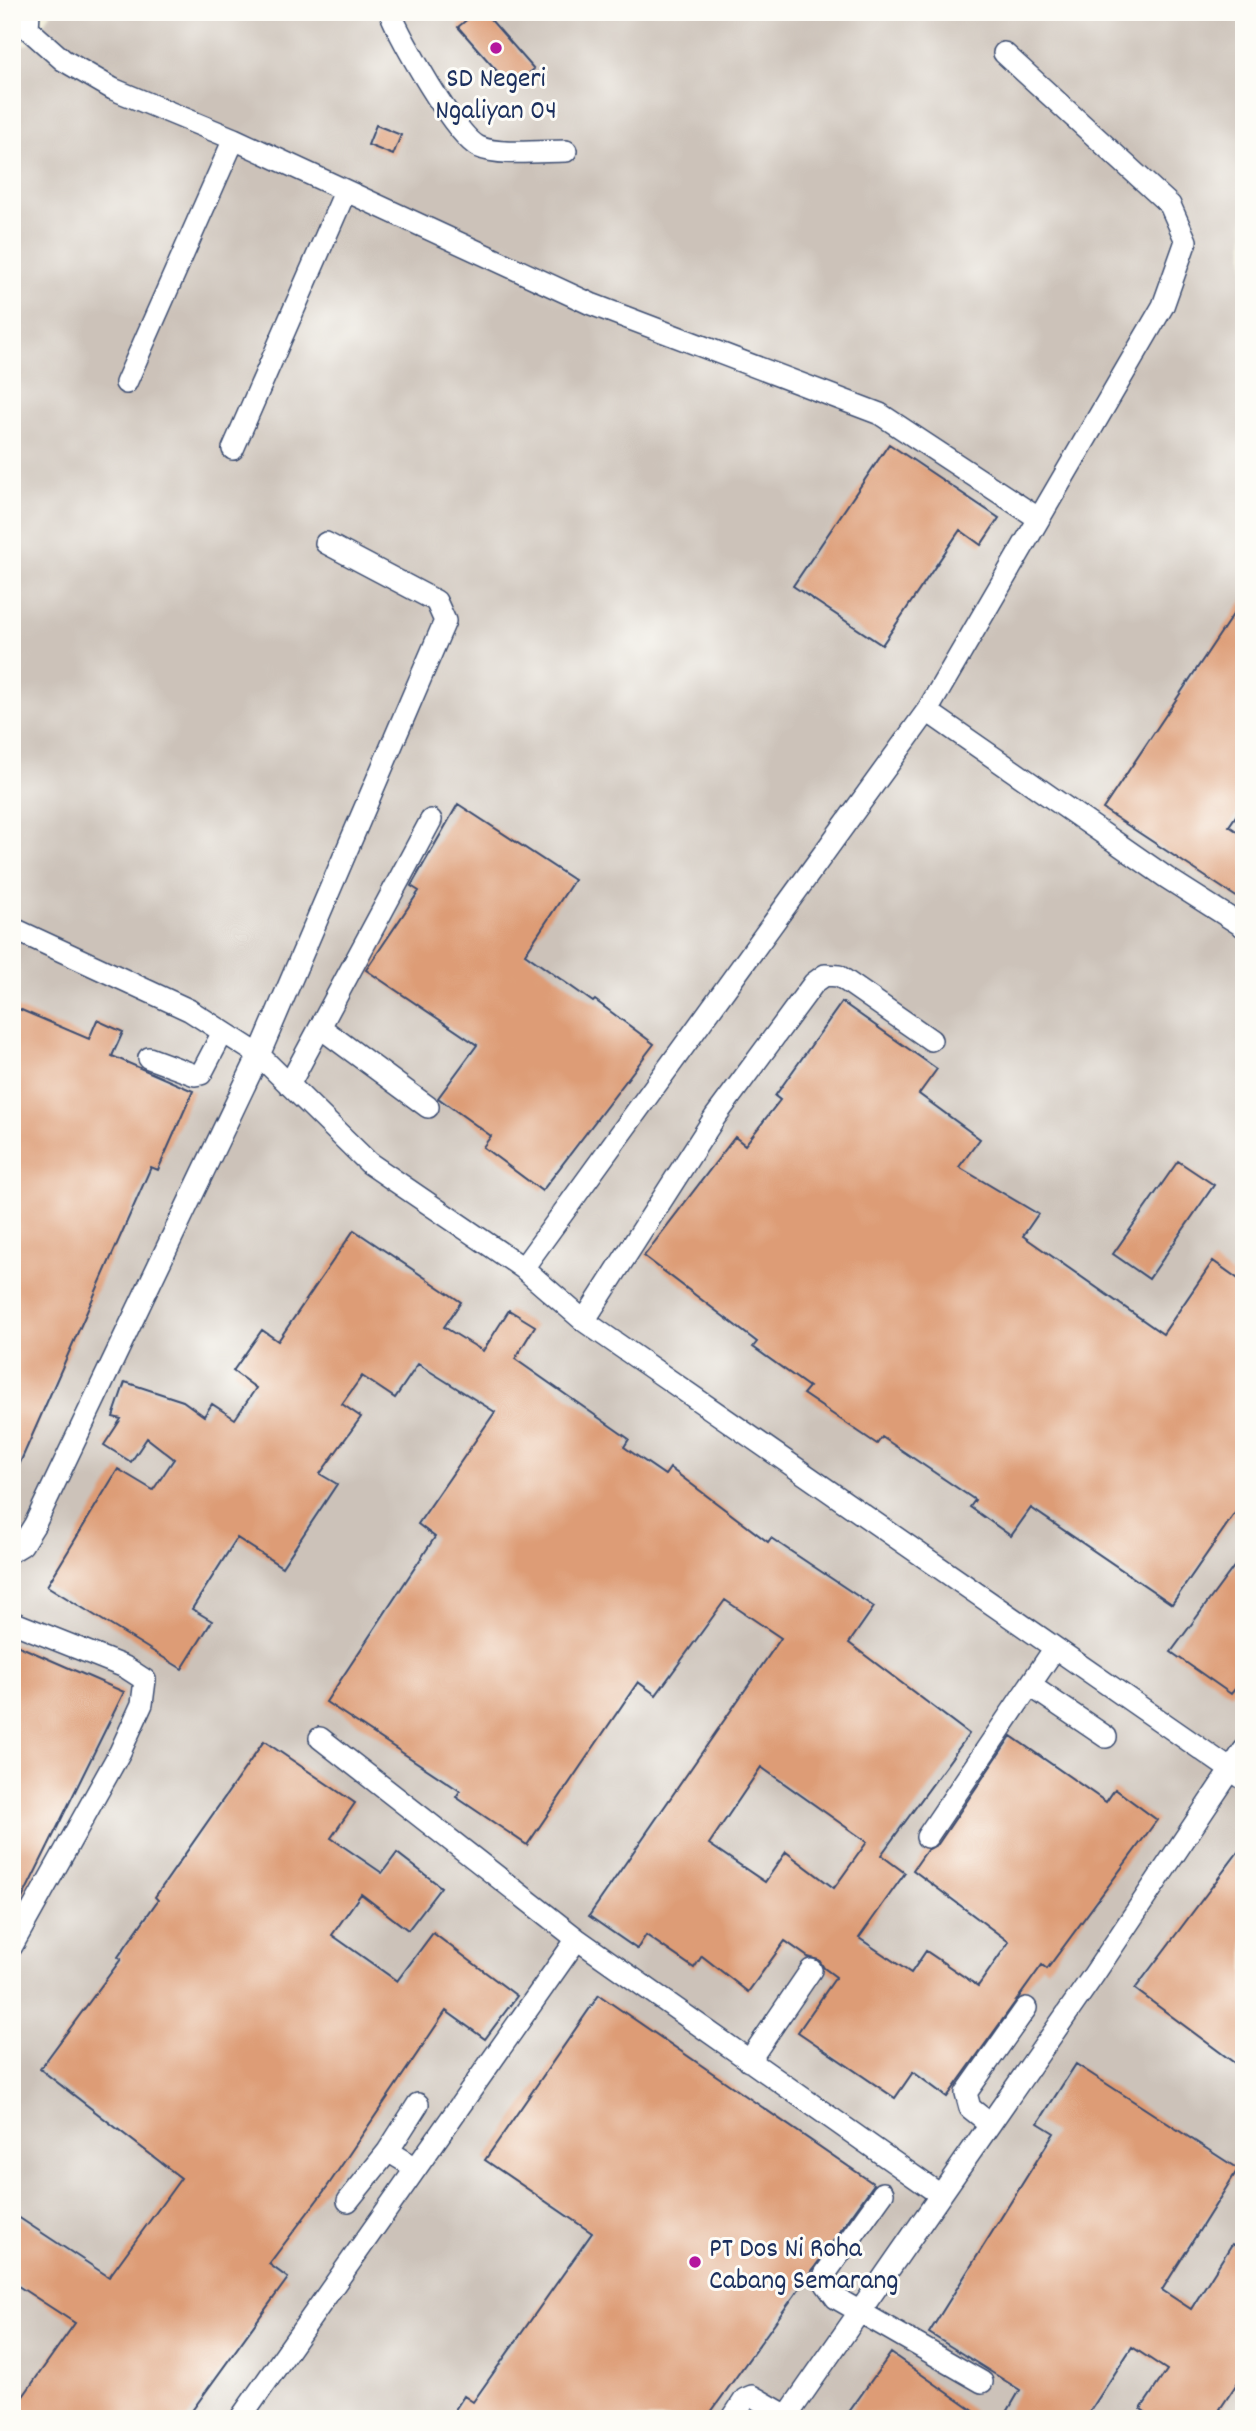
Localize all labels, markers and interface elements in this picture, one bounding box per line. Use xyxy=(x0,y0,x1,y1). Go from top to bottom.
marker: SD Negeri Ngaliyan 04 xyxy=(488,40,504,56)
place label: SD Negeri Ngaliyan 04 xyxy=(435,61,557,133)
place label: PT Dos Ni Roha Cabang Semarang xyxy=(709,2231,899,2303)
marker: PT Dos Ni Roha Cabang Semarang xyxy=(687,2254,703,2270)

